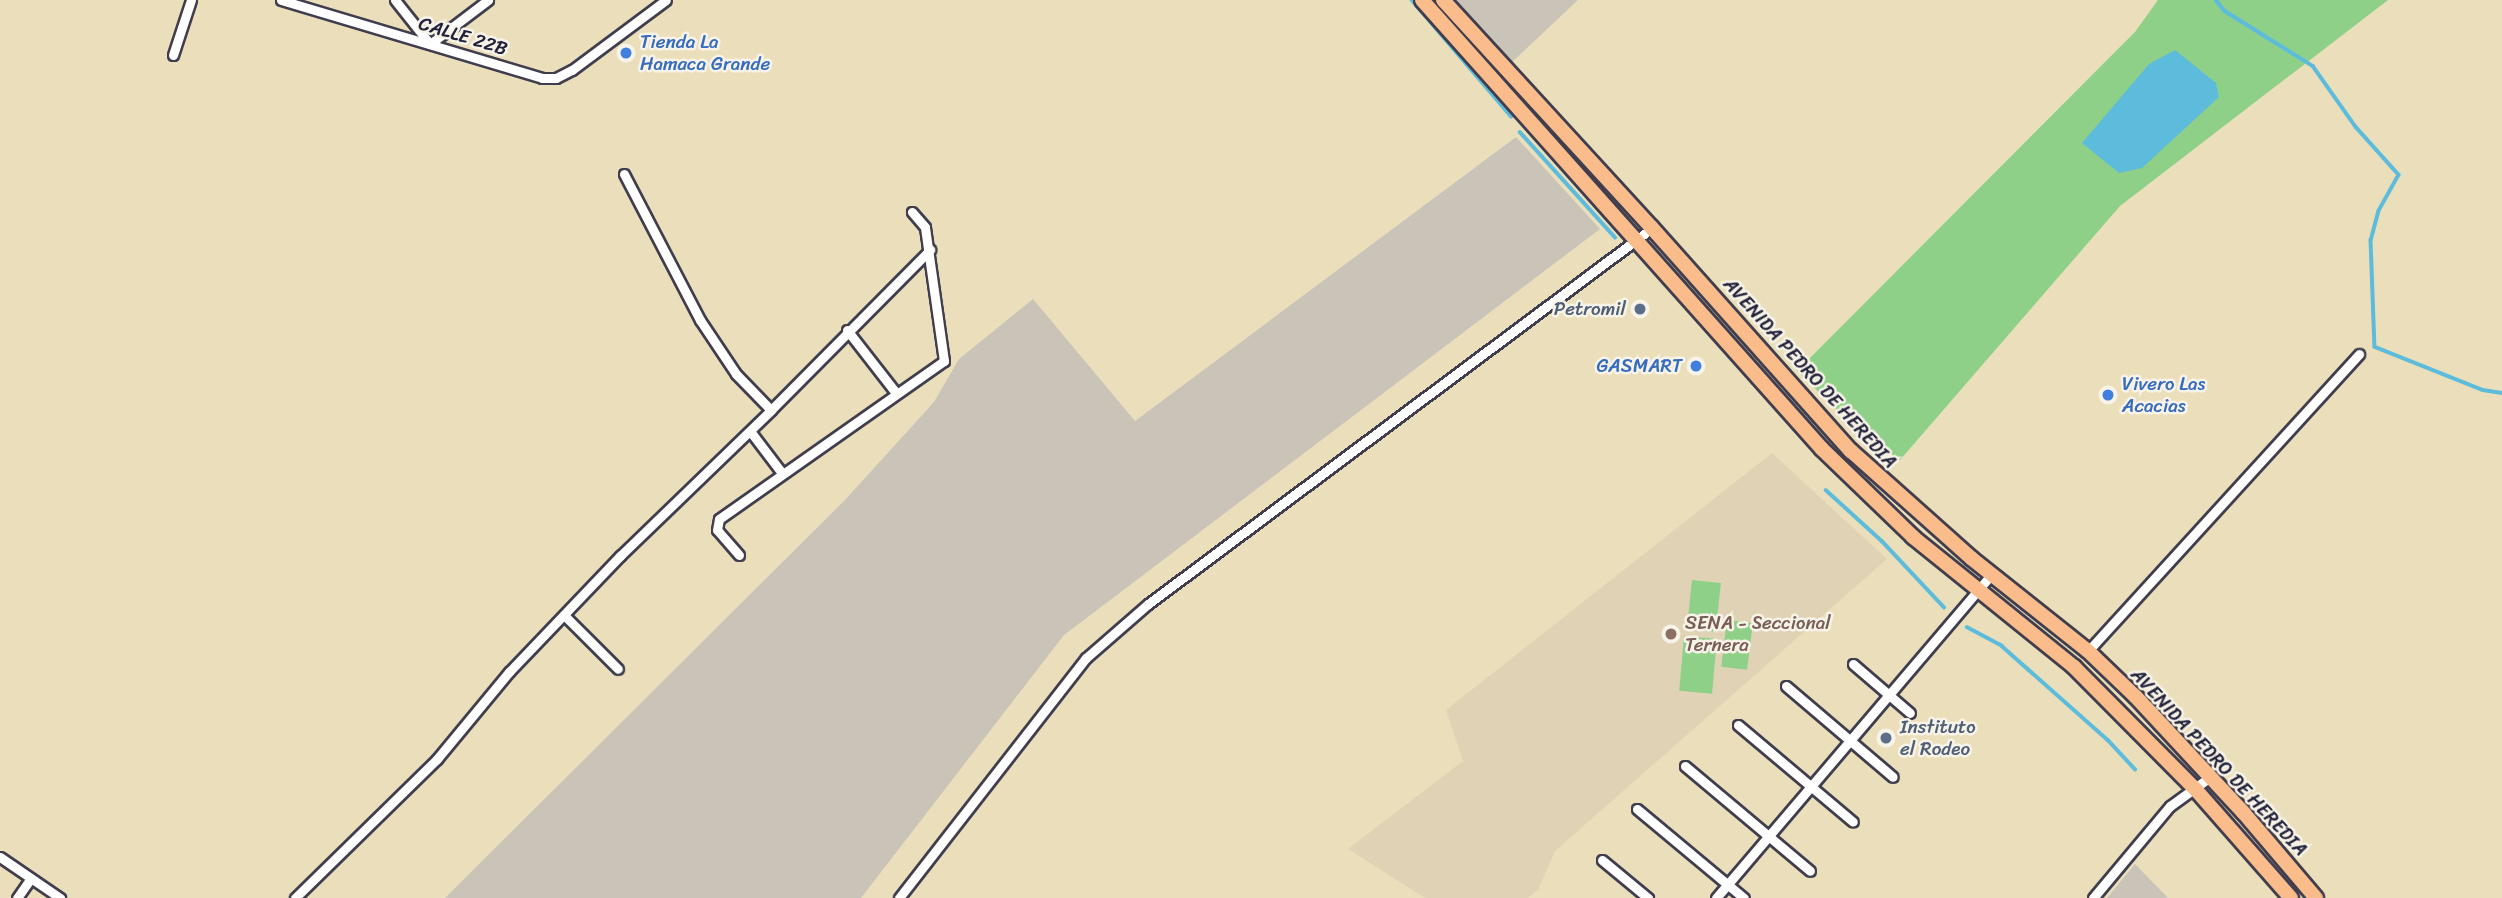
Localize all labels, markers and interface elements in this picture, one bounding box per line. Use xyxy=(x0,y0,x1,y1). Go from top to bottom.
street label: CALLE 22B xyxy=(416,12,510,60)
place label: Tienda La Hamaca Grande xyxy=(640,31,770,75)
marker: Tienda La Hamaca Grande xyxy=(618,45,634,61)
street label: AVENIDA PEDRO DE HEREDIA xyxy=(1719,274,1901,472)
place label: Petromil xyxy=(1554,298,1626,320)
marker: Petromil xyxy=(1632,301,1648,317)
place label: GASMART xyxy=(1596,355,1682,377)
marker: GASMART xyxy=(1688,358,1704,374)
place label: Vivero Las Acacias xyxy=(2122,373,2206,417)
marker: Vivero Las Acacias xyxy=(2100,387,2116,403)
place label: SENA - Seccional Ternera xyxy=(1685,612,1832,656)
marker: SENA - Seccional Ternera xyxy=(1663,626,1679,642)
street label: AVENIDA PEDRO DE HEREDIA xyxy=(2127,664,2311,860)
place label: Instituto el Rodeo xyxy=(1900,716,1976,760)
marker: Instituto el Rodeo xyxy=(1878,730,1894,746)

